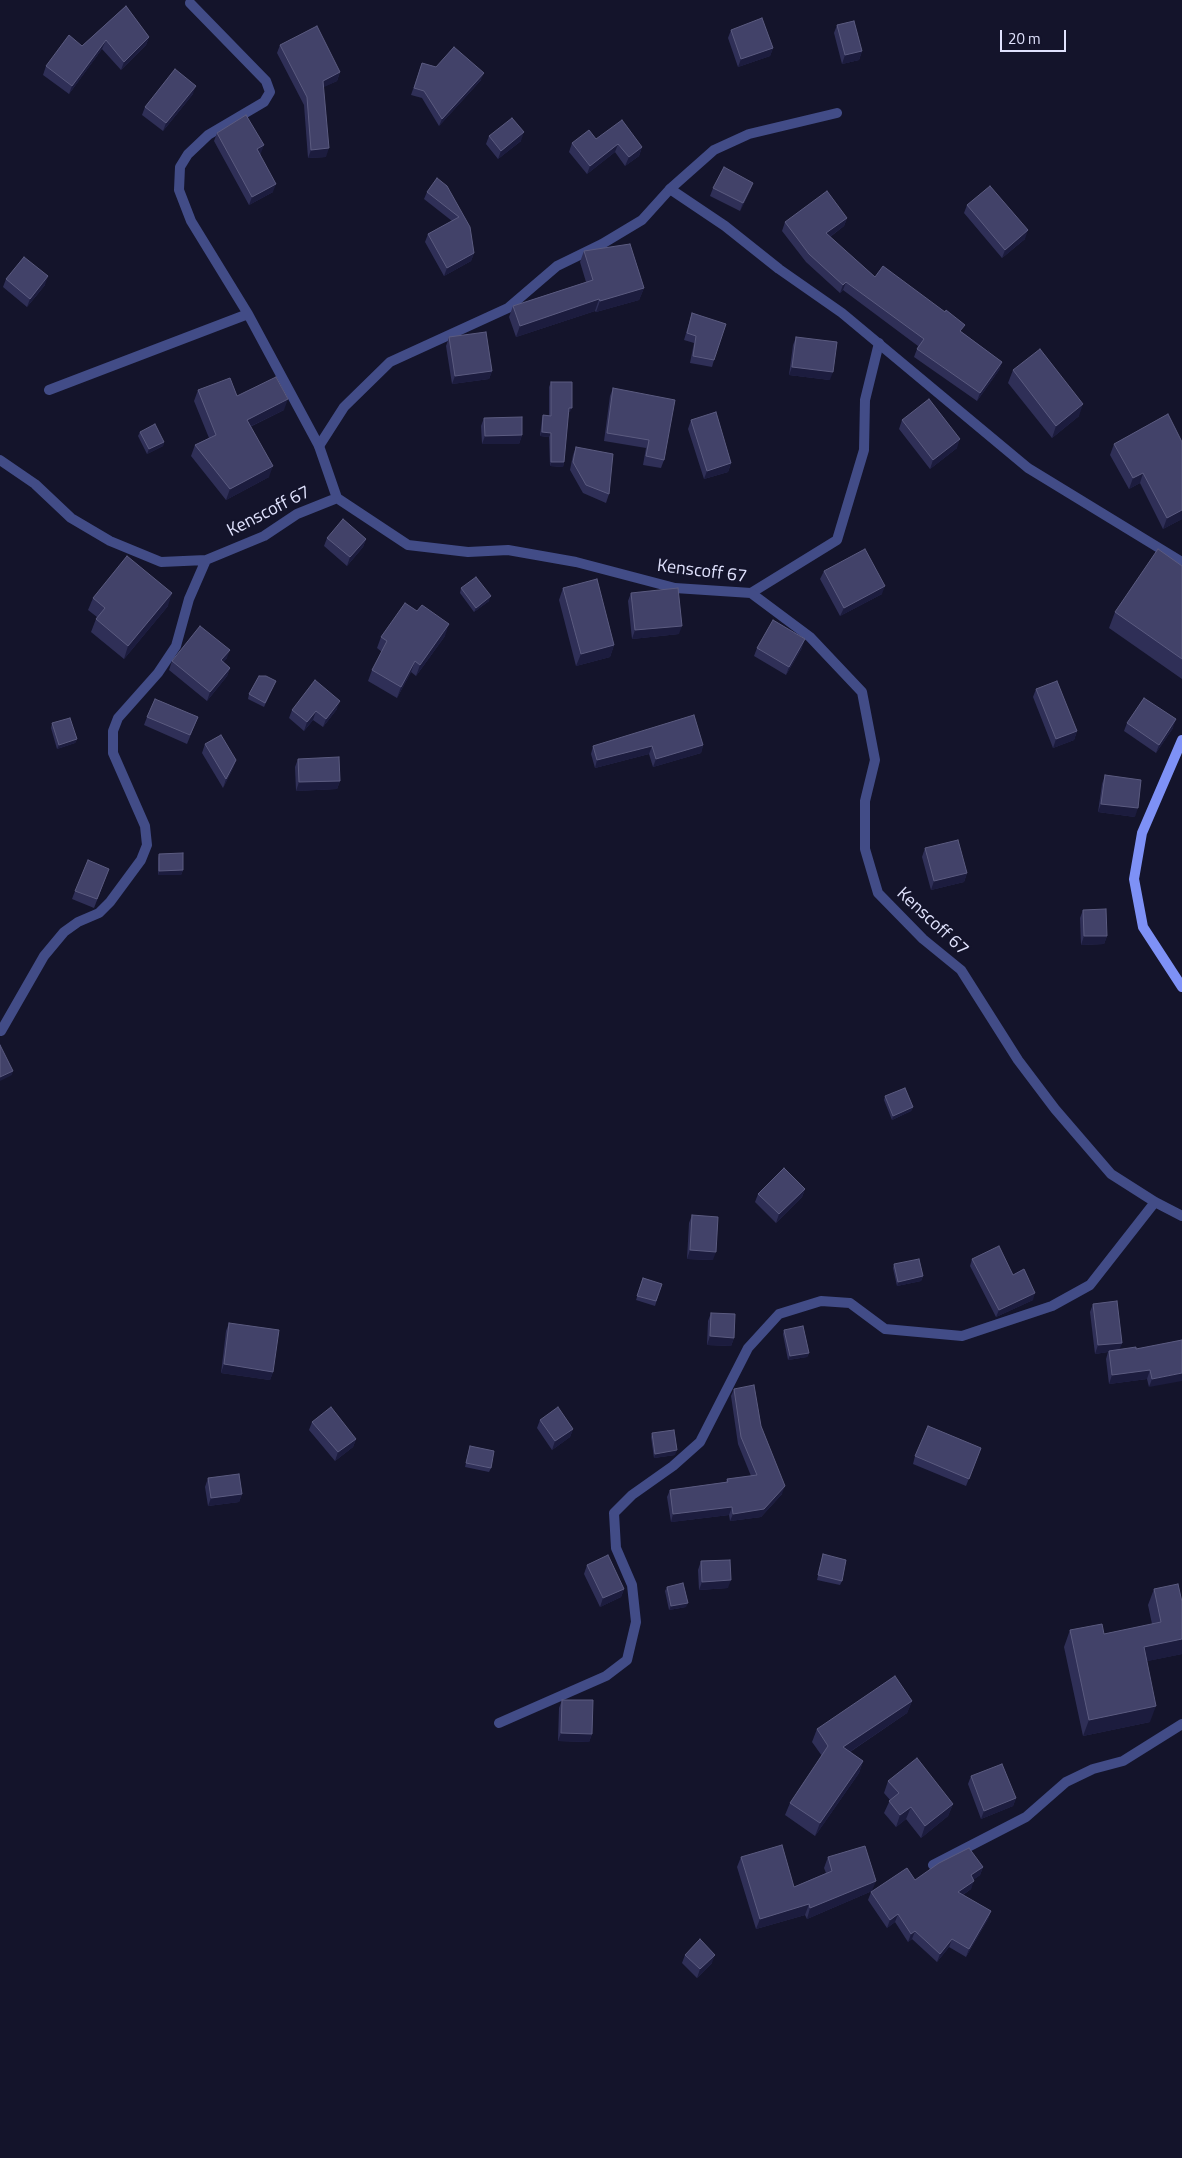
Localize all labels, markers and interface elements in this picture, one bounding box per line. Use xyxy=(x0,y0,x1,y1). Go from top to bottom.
scale bar xyxy=(1002,20,1068,52)
text: 20 m xyxy=(1008,27,1041,50)
street label: Kenscoff 67 xyxy=(224,482,314,542)
street label: Kenscoff 67 xyxy=(656,556,748,588)
street label: Kenscoff 67 xyxy=(892,883,972,961)

